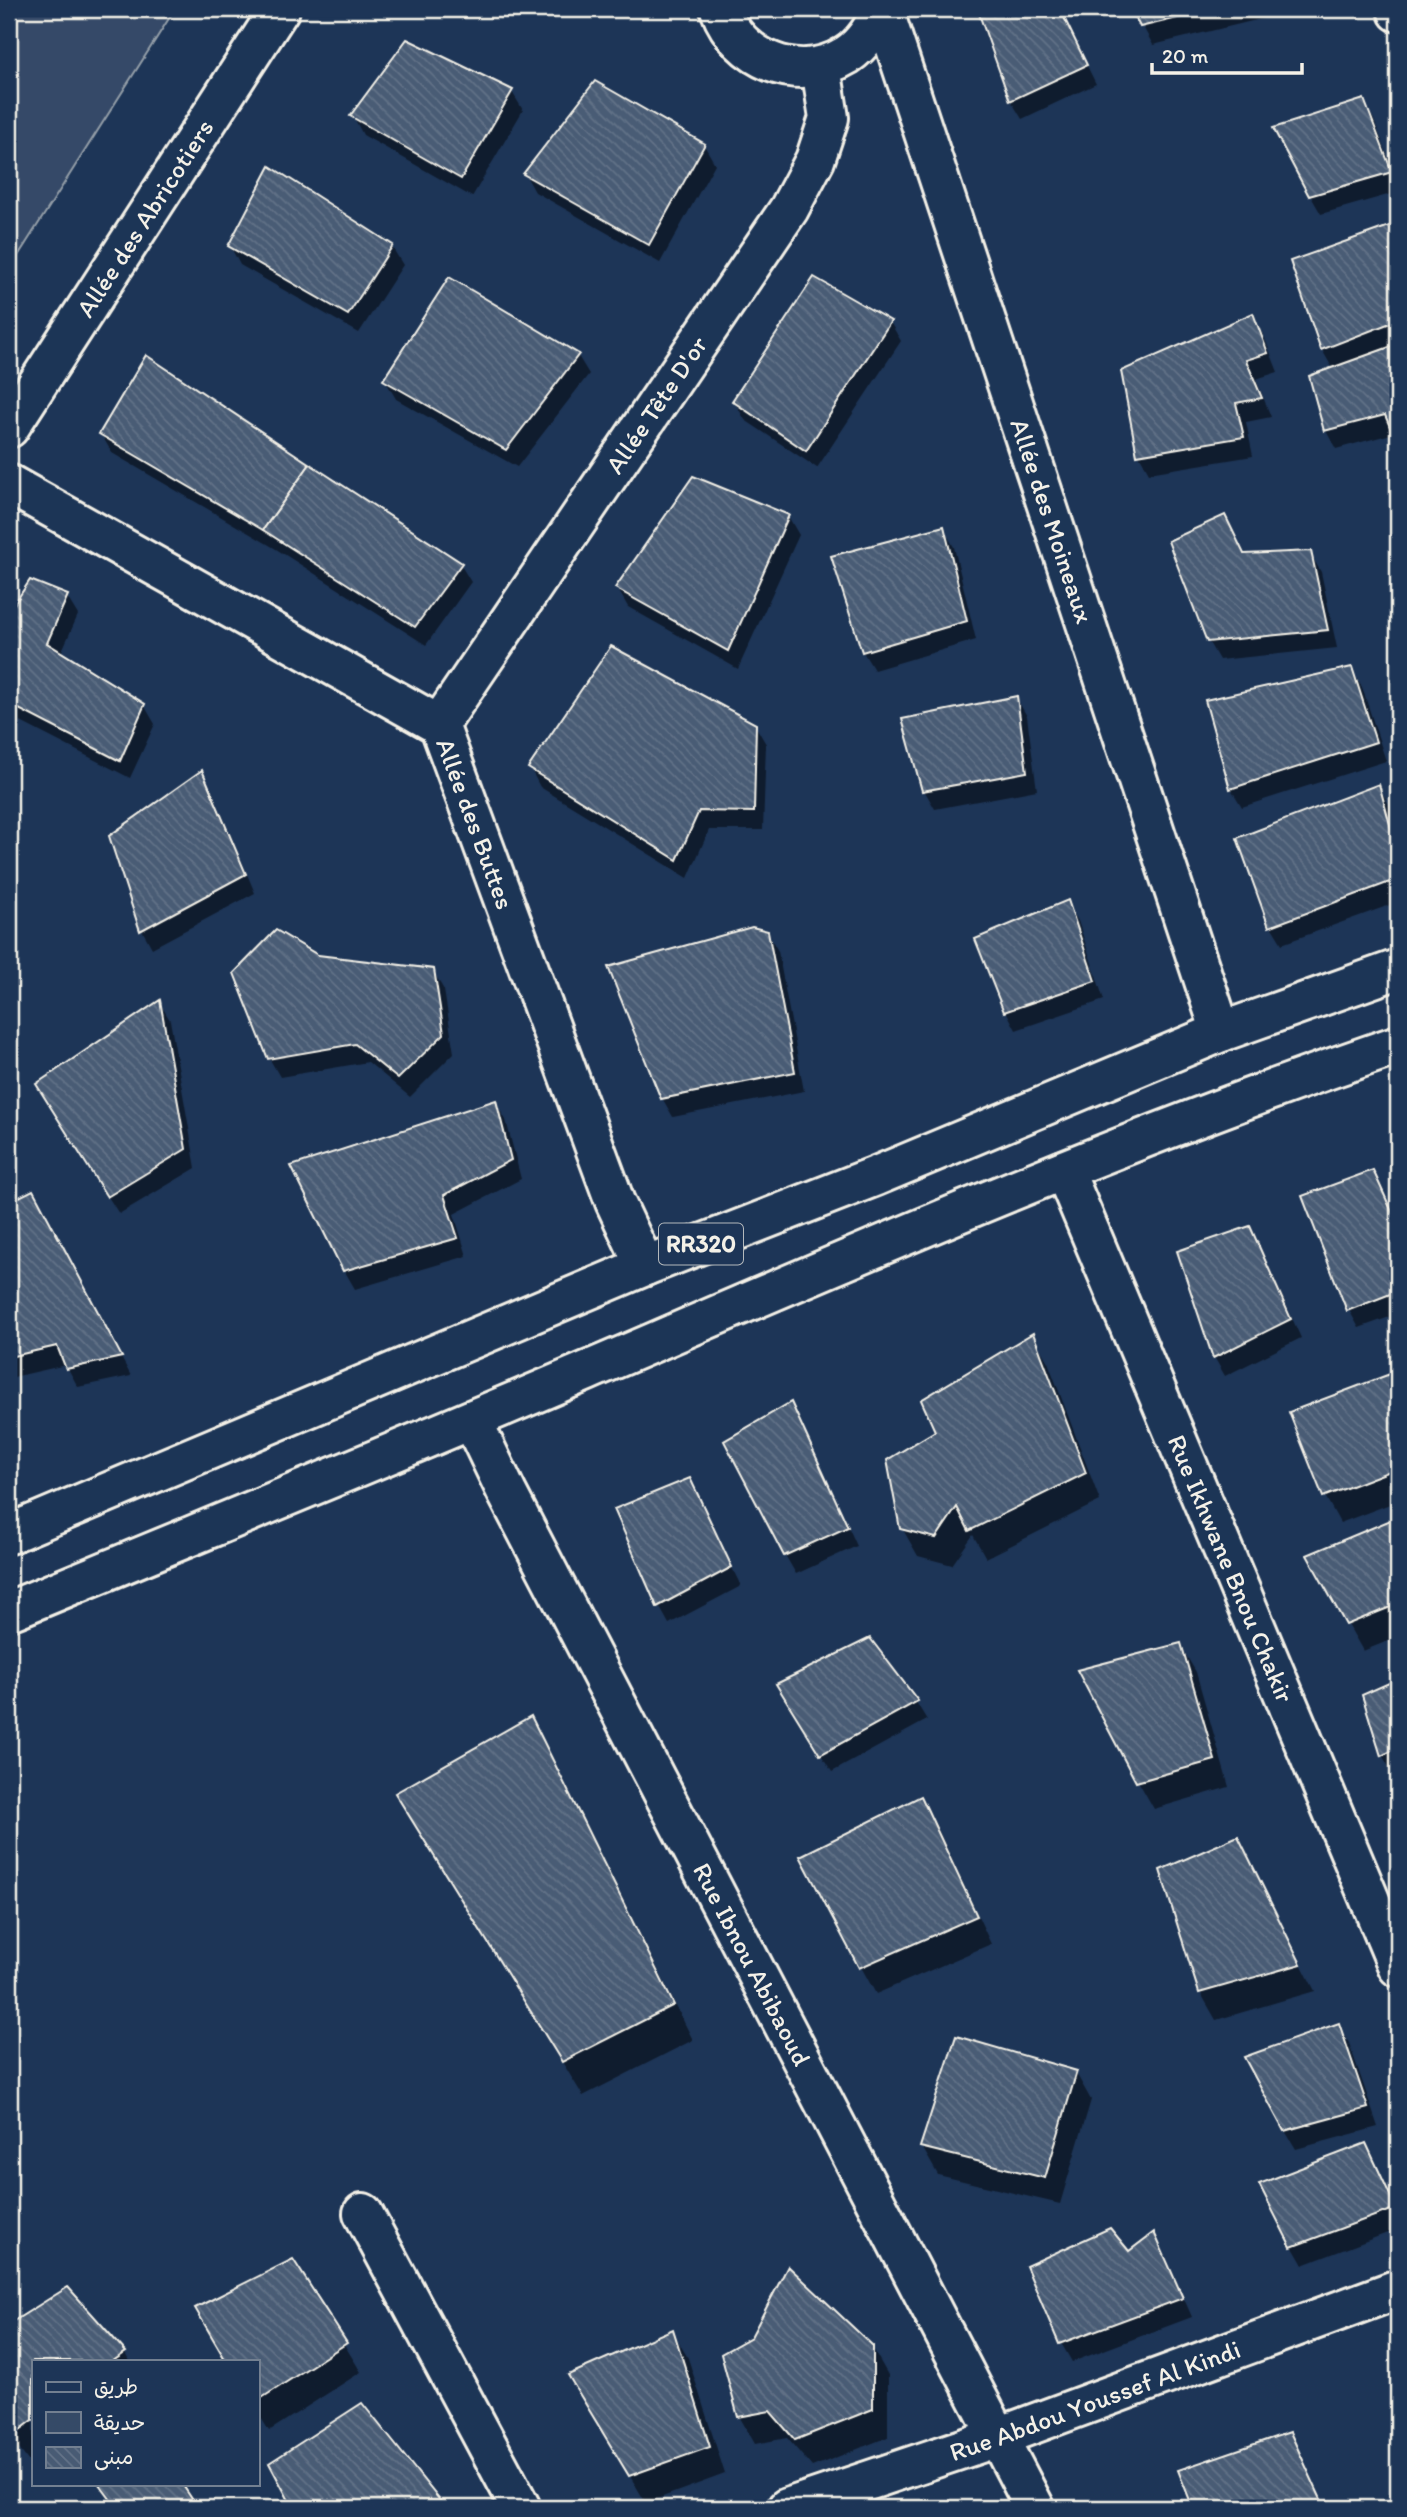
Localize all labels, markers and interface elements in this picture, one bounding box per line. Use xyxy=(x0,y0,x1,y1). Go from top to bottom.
scale bar xyxy=(1152,32,1302,76)
text: 20 m xyxy=(1162,43,1209,68)
street label: Allée des Abricotiers xyxy=(69,113,221,323)
street label: Allée Tête D'or xyxy=(598,329,715,480)
street label: Allée des Moineaux xyxy=(1003,415,1101,627)
street label: Allée des Buttes xyxy=(429,734,521,913)
road number: RR320 xyxy=(659,1224,743,1264)
street label: Rue Ikhwane Bnou Chakir xyxy=(1161,1430,1301,1707)
street label: Rue Ibnou Abibaoud xyxy=(686,1857,818,2071)
street label: Rue Abdou Youssef Al Kindi xyxy=(945,2333,1245,2468)
legend xyxy=(32,2360,259,2486)
text: طريق xyxy=(94,2374,138,2399)
text: حديقة xyxy=(94,2410,145,2435)
text: مبنى xyxy=(94,2444,133,2471)

